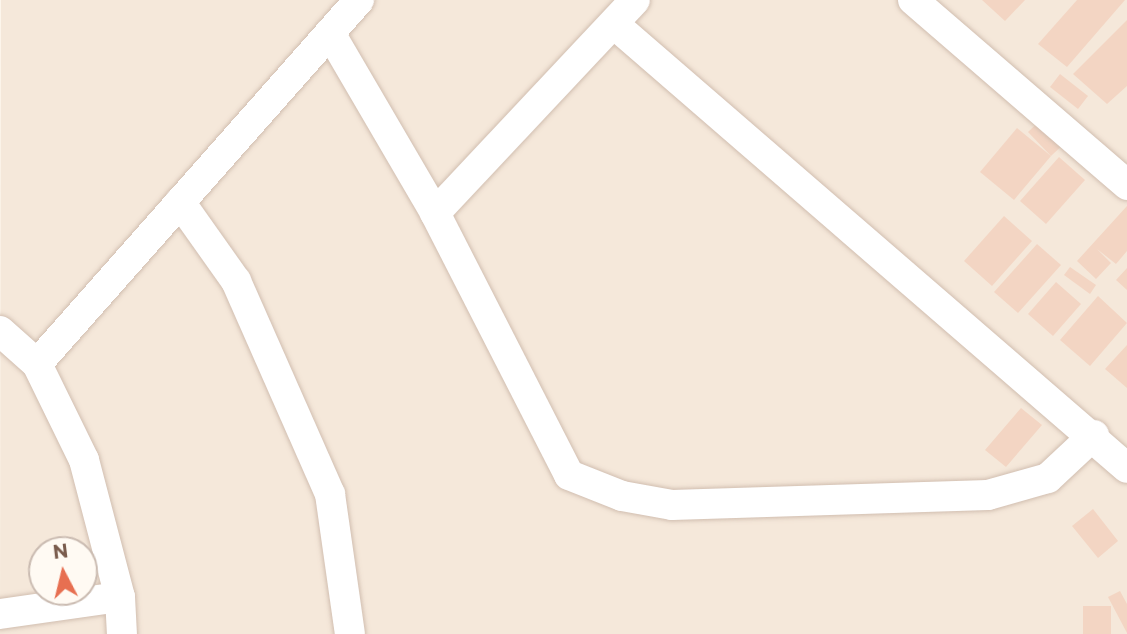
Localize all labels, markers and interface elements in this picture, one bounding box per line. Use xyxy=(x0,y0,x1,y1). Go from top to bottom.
north arrow xyxy=(28,536,98,606)
text: N xyxy=(52,539,70,564)

